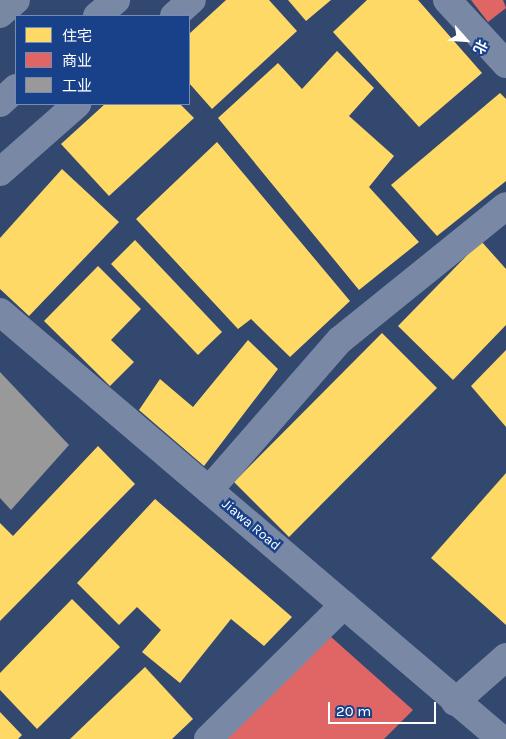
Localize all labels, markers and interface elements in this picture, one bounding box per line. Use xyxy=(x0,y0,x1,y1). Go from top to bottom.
legend xyxy=(15,15,190,105)
north arrow xyxy=(441,15,491,65)
text: 住宅 xyxy=(62,27,92,45)
text: 北 xyxy=(469,37,491,57)
text: 商业 xyxy=(62,52,92,70)
text: 工业 xyxy=(62,77,92,95)
street label: Jiawa Road xyxy=(218,496,284,554)
scale bar xyxy=(331,692,438,724)
text: 20 m xyxy=(336,702,371,720)

